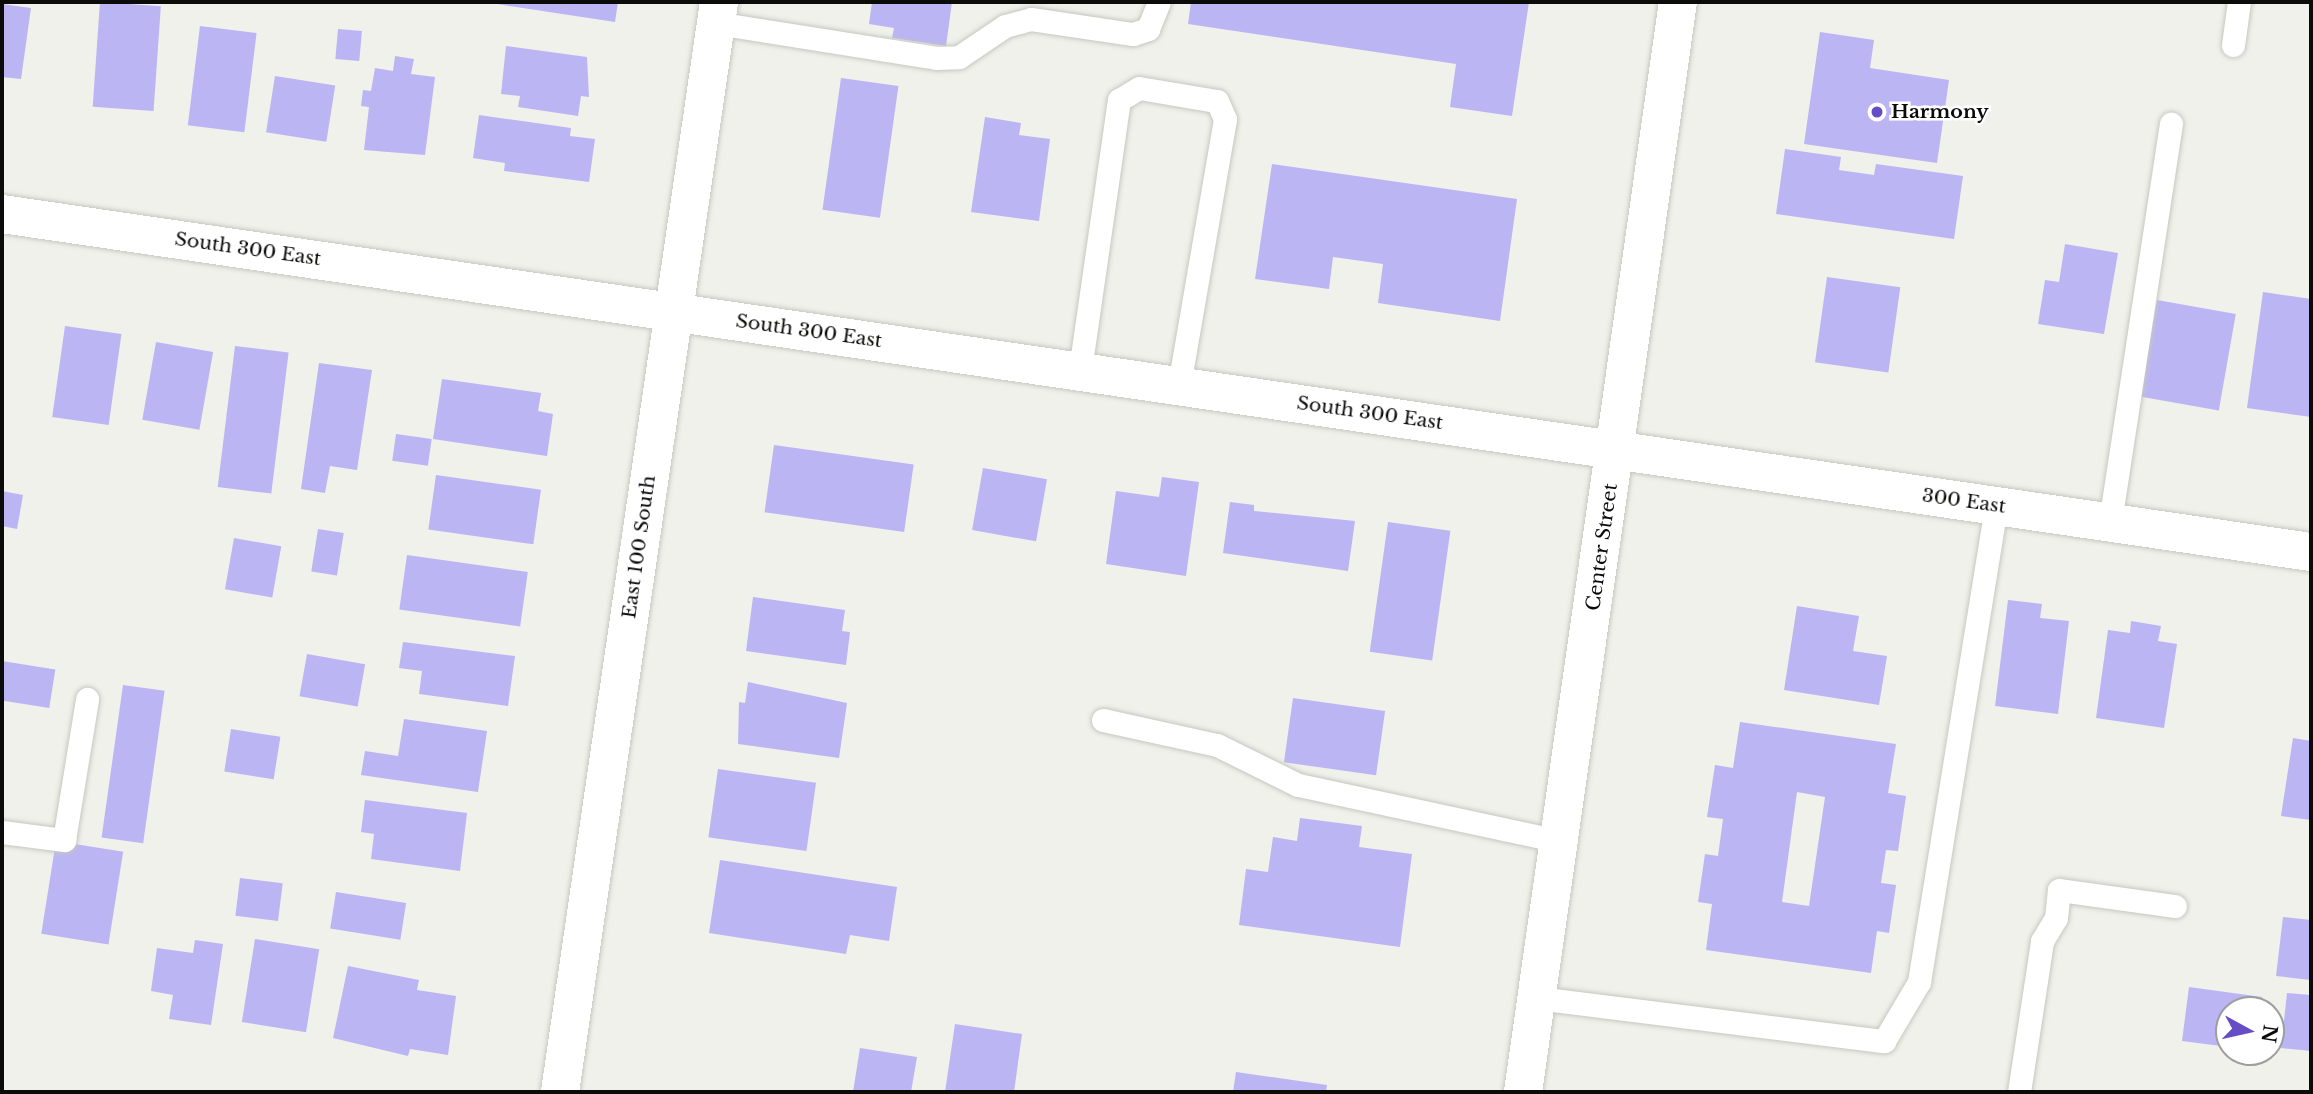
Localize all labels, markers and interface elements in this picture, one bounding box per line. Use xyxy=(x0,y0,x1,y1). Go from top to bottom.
place label: Harmony xyxy=(1891,101,1988,123)
marker: Harmony xyxy=(1869,104,1885,120)
street label: South 300 East xyxy=(173,227,323,271)
street label: South 300 East xyxy=(734,309,884,353)
street label: South 300 East xyxy=(1295,391,1445,435)
street label: East 100 South xyxy=(618,474,660,620)
street label: Center Street xyxy=(1582,482,1622,612)
street label: 300 East xyxy=(1921,484,2007,518)
north arrow xyxy=(2215,996,2285,1066)
text: N xyxy=(2257,1023,2282,1044)

